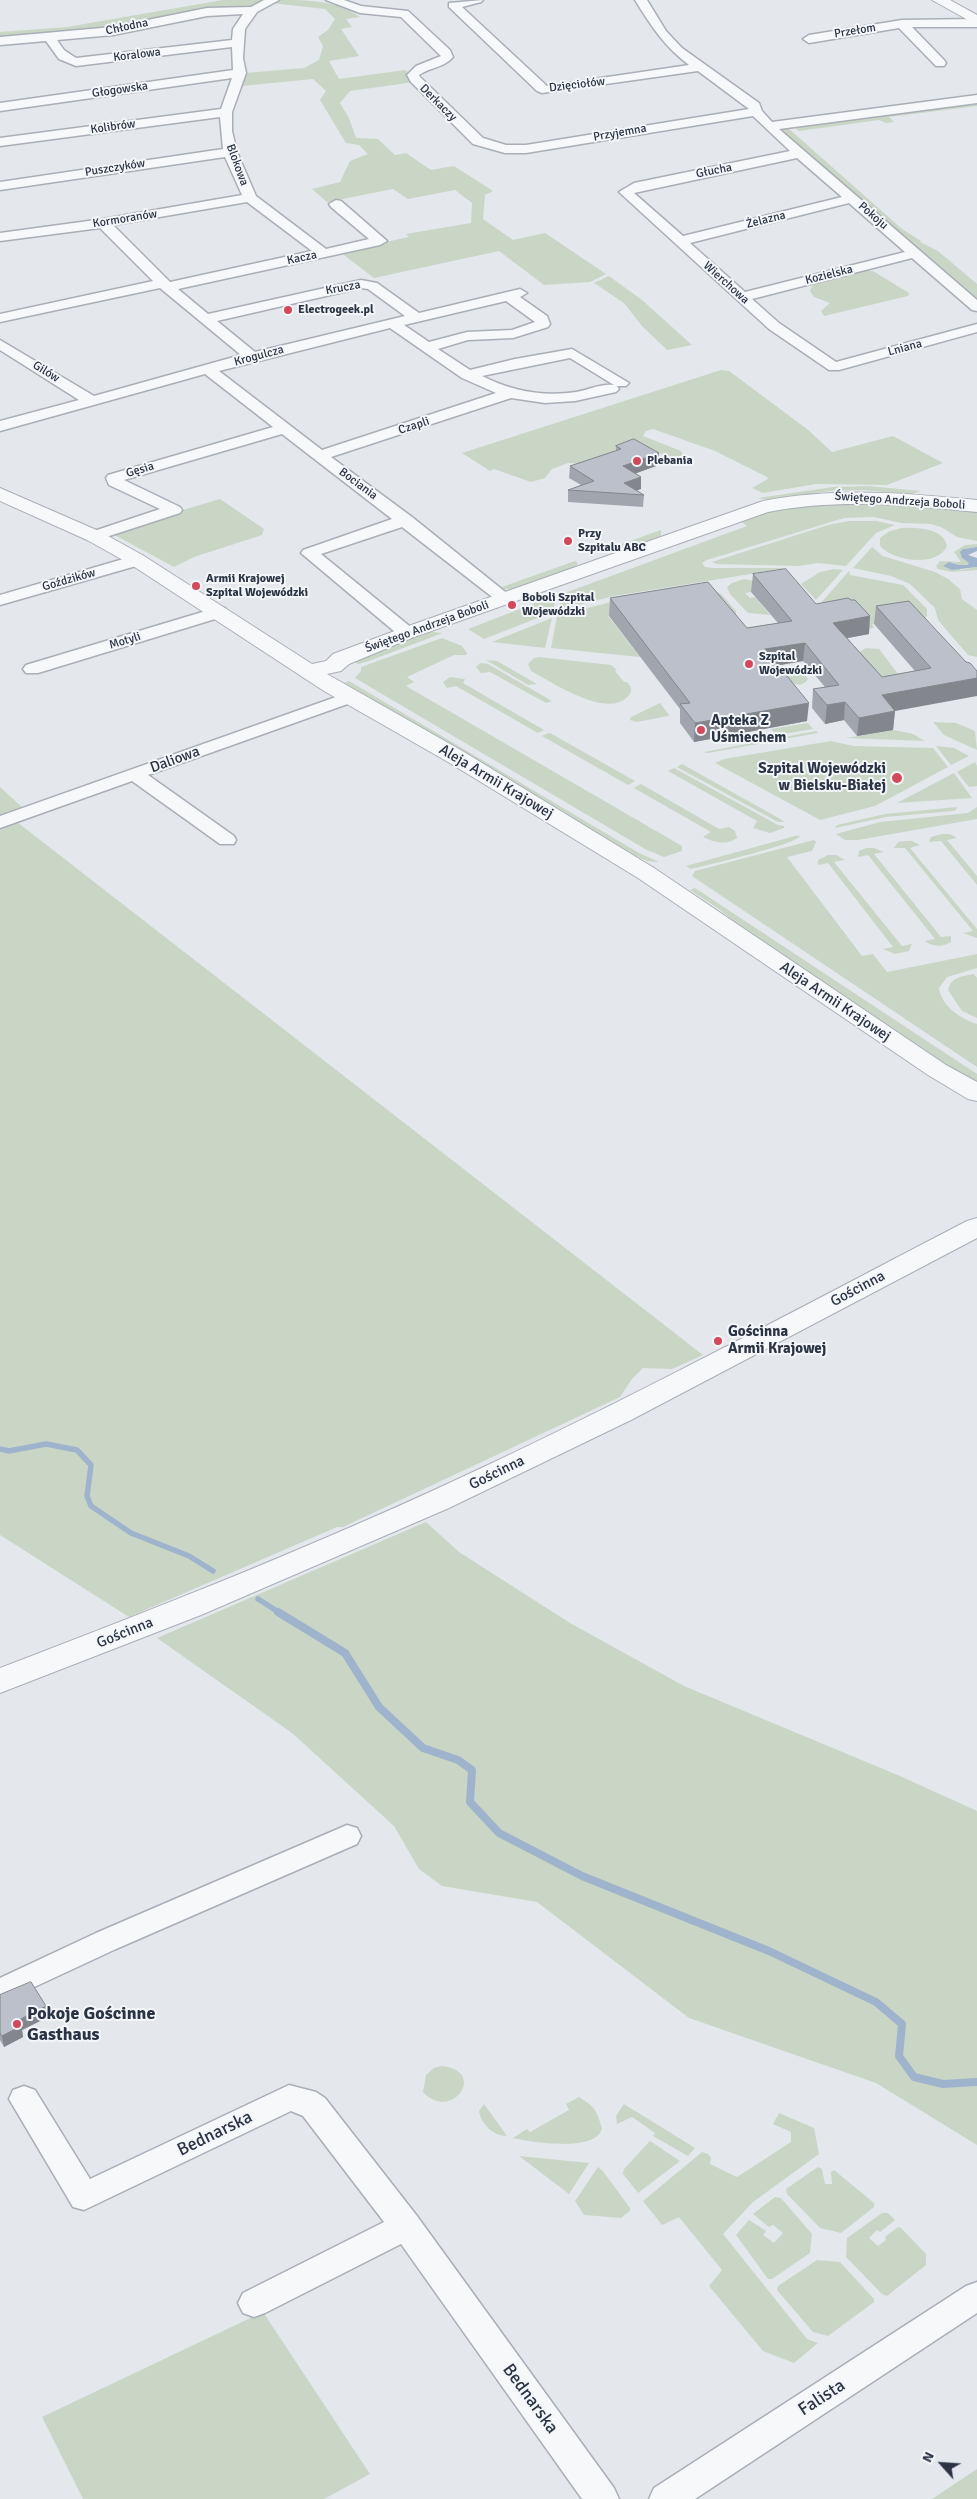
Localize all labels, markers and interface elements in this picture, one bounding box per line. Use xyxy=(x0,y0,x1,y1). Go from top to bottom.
street label: Chłodna xyxy=(104,15,150,39)
street label: Przełom xyxy=(833,21,877,41)
street label: Koralowa xyxy=(112,45,162,65)
street label: Dzięciołów xyxy=(548,74,606,96)
street label: Głogowska xyxy=(91,79,149,101)
street label: Derkaczy xyxy=(416,81,460,125)
street label: Kolibrów xyxy=(90,117,136,137)
street label: Przyjemna xyxy=(592,121,648,145)
street label: Blokowa xyxy=(223,142,251,188)
street label: Puszczyków xyxy=(84,156,146,180)
street label: Głucha xyxy=(695,160,733,182)
street label: Pokoju xyxy=(855,199,891,233)
street label: Kormoranów xyxy=(92,207,158,231)
street label: Żelazna xyxy=(745,208,787,232)
street label: Kacza xyxy=(286,248,318,268)
street label: Wierchowa xyxy=(700,259,752,307)
street label: Kozielska xyxy=(804,262,854,288)
street label: Krucza xyxy=(324,278,362,298)
place label: Electrogeek.pl xyxy=(298,303,374,317)
marker: Electrogeek.pl xyxy=(282,304,294,316)
street label: Lniana xyxy=(886,337,924,359)
street label: Krogulcza xyxy=(233,342,285,370)
street label: Gilów xyxy=(30,358,62,386)
street label: Czapli xyxy=(397,414,431,438)
place label: Plebania xyxy=(647,454,693,468)
marker: Plebania xyxy=(631,455,643,467)
street label: Gęsia xyxy=(124,459,156,481)
street label: Bociania xyxy=(336,465,380,503)
street label: Świętego Andrzeja Boboli xyxy=(834,489,966,513)
place label: Przy Szpitalu ABC xyxy=(578,527,646,555)
marker: Przy Szpitalu ABC xyxy=(562,535,574,547)
street label: Goździków xyxy=(41,566,97,594)
place label: Armii Krajowej Szpital Wojewódzki xyxy=(206,572,308,600)
marker: Armii Krajowej Szpital Wojewódzki xyxy=(190,580,202,592)
place label: Boboli Szpital Wojewódzki xyxy=(522,591,595,619)
street label: Świętego Andrzeja Boboli xyxy=(363,598,491,656)
marker: Boboli Szpital Wojewódzki xyxy=(506,599,518,611)
street label: Motyli xyxy=(107,629,143,653)
place label: Szpital Wojewódzki xyxy=(759,650,822,678)
marker: Szpital Wojewódzki xyxy=(743,658,755,670)
place label: Apteka Z Uśmiechem xyxy=(711,712,786,747)
marker: Apteka Z Uśmiechem xyxy=(695,724,707,736)
street label: Aleja Armii Krajowej xyxy=(436,741,556,823)
street label: Daliowa xyxy=(148,743,202,777)
place label: Szpital Wojewódzki w Bielsku-Białej xyxy=(758,760,886,795)
marker: Szpital Wojewódzki w Bielsku-Białej xyxy=(890,771,904,785)
street label: Aleja Armii Krajowej xyxy=(776,958,894,1046)
street label: Gościnna xyxy=(828,1267,888,1311)
place label: Gościnna Armii Krajowej xyxy=(728,1323,826,1358)
marker: Gościnna Armii Krajowej xyxy=(712,1335,724,1347)
street label: Gościnna xyxy=(466,1452,528,1494)
street label: Gościnna xyxy=(94,1614,156,1652)
place label: Pokoje Gościnne Gasthaus xyxy=(27,2003,155,2046)
marker: Pokoje Gościnne Gasthaus xyxy=(11,2018,23,2030)
street label: Bednarska xyxy=(174,2107,256,2161)
street label: Bednarska xyxy=(497,2360,563,2438)
street label: Falista xyxy=(795,2375,849,2421)
north arrow xyxy=(917,2439,967,2489)
text: N xyxy=(918,2449,938,2465)

